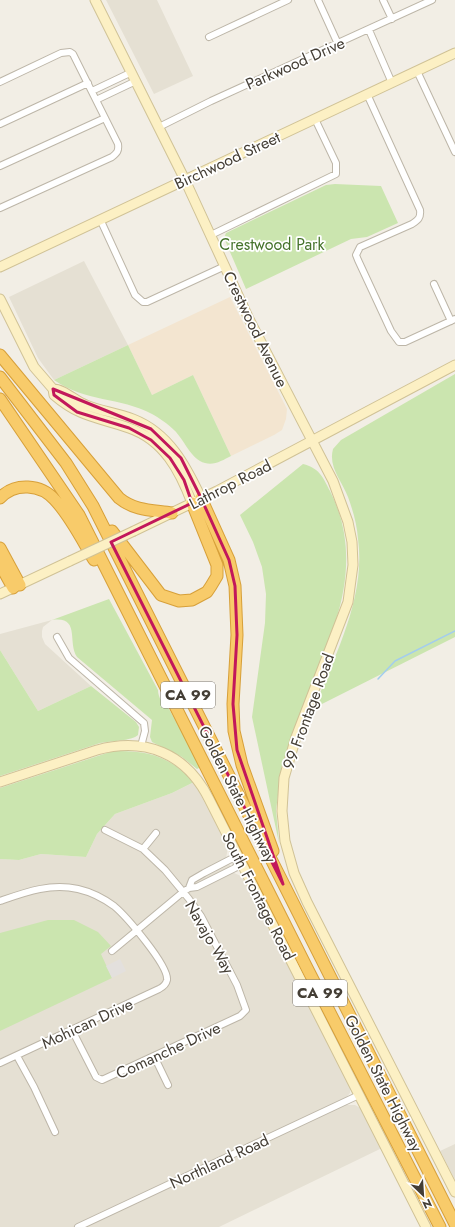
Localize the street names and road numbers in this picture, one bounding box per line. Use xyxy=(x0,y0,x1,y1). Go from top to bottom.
street label: Parkwood Drive xyxy=(242,31,348,96)
street label: Birchwood Street xyxy=(170,126,284,195)
street label: Crestwood Avenue xyxy=(217,267,294,391)
street label: Lathrop Road xyxy=(185,454,275,515)
street label: 99 Frontage Road xyxy=(277,650,340,772)
road number: CA 99 xyxy=(161,682,215,708)
street label: Golden State Highway xyxy=(193,722,283,868)
street label: South Frontage Road xyxy=(216,828,301,964)
street label: Navajo Way xyxy=(179,896,240,979)
road number: CA 99 xyxy=(293,980,347,1006)
street label: Mohican Drive xyxy=(38,992,137,1055)
street label: Golden State Highway xyxy=(339,1011,429,1157)
street label: Comanche Drive xyxy=(112,1016,224,1085)
street label: Northland Road xyxy=(166,1128,273,1195)

